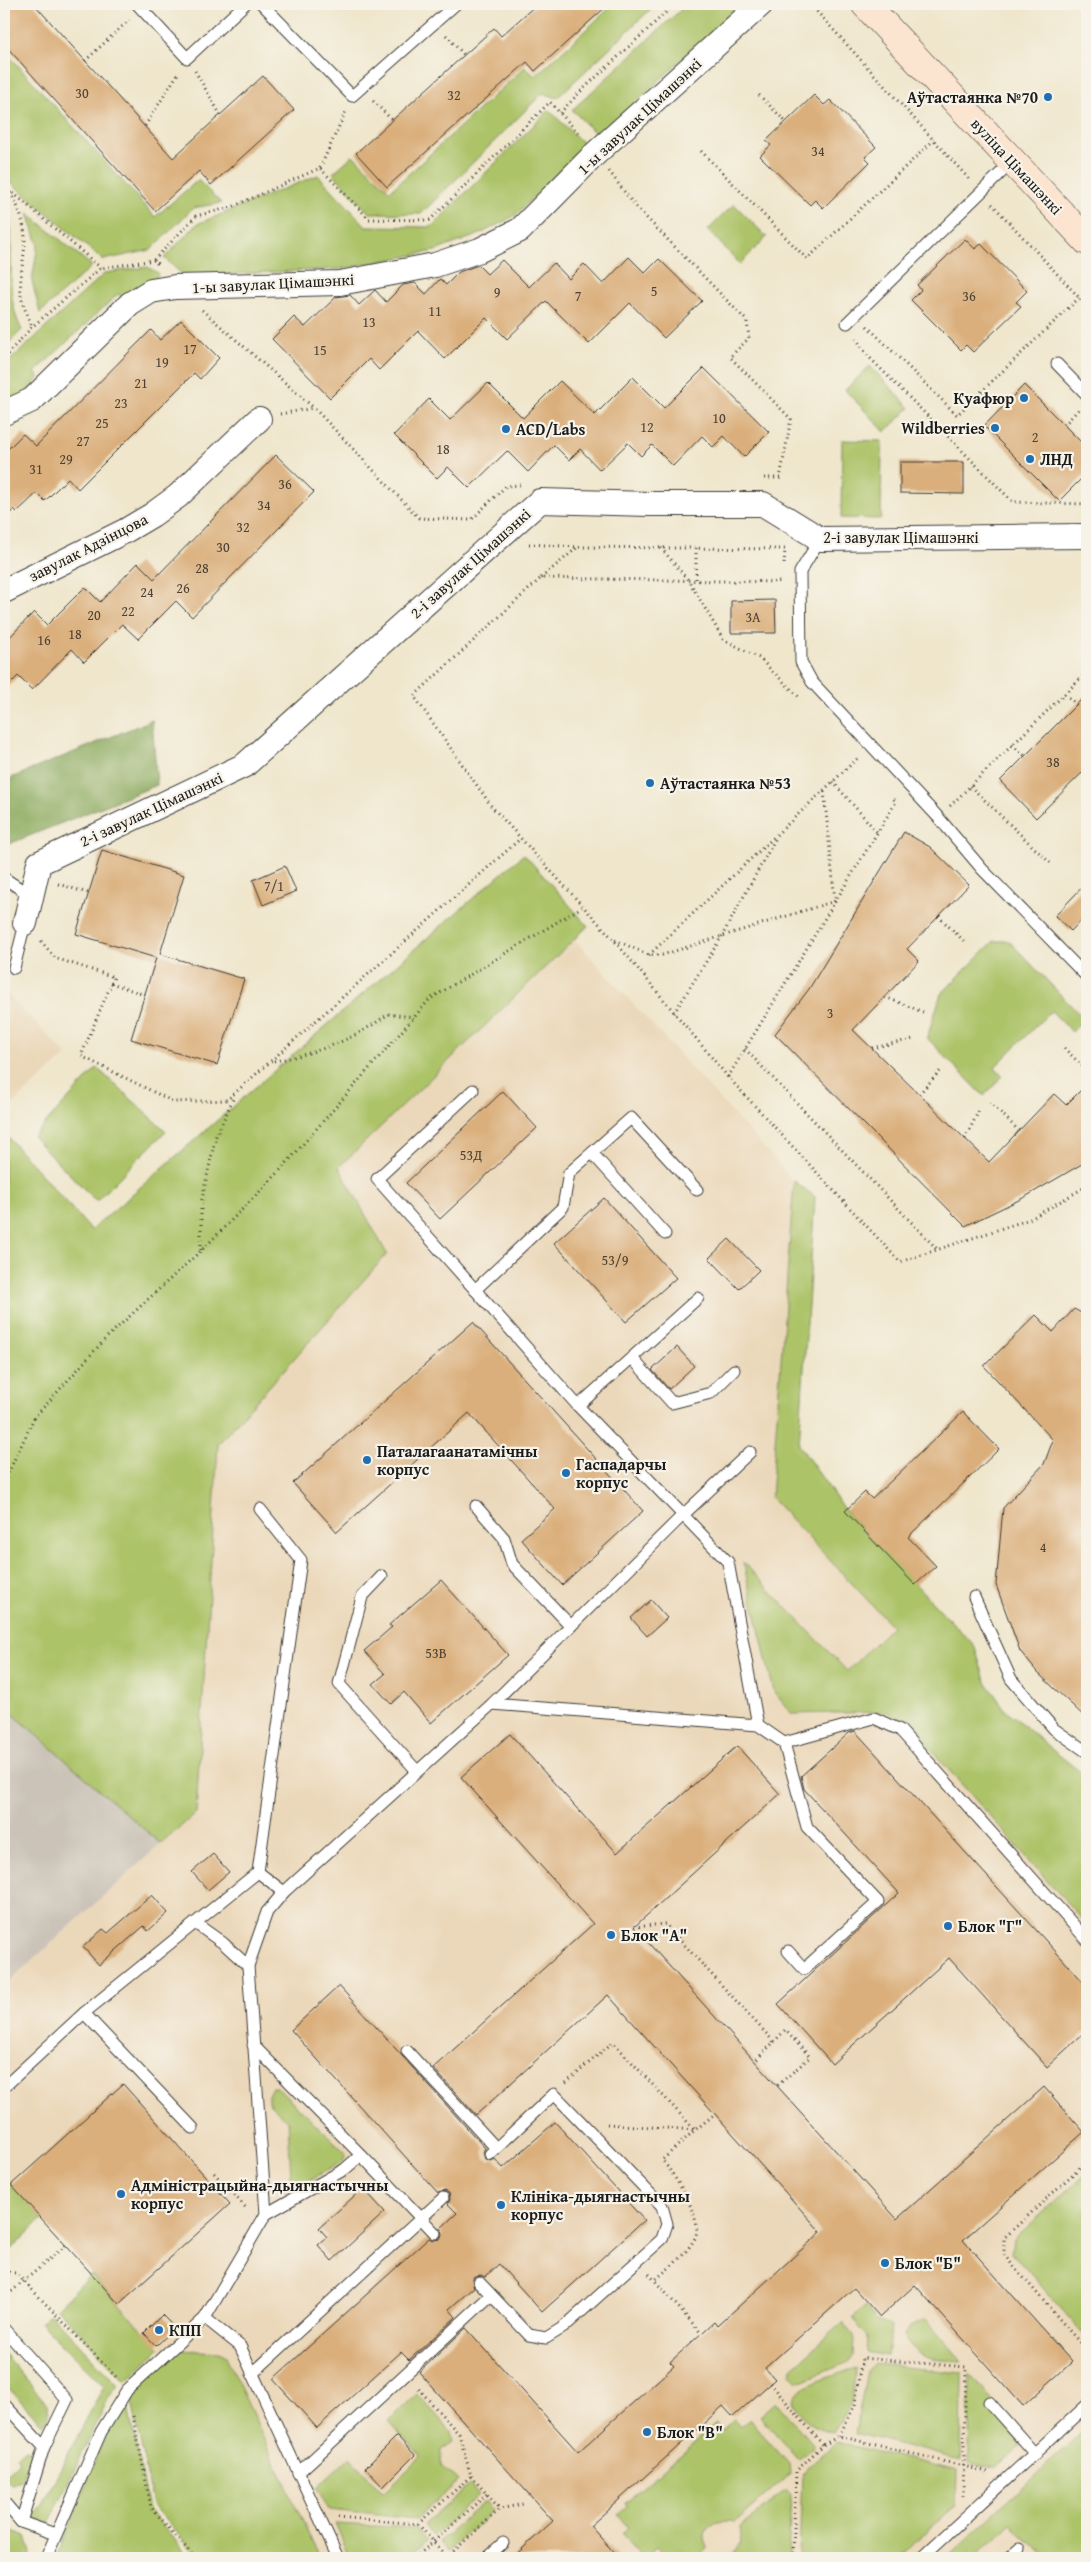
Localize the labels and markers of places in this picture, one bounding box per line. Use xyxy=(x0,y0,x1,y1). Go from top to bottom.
place label: Аўтастаянка №70 xyxy=(907,85,1038,109)
marker: Аўтастаянка №70 xyxy=(1042,91,1054,103)
place label: Куафюр xyxy=(954,386,1014,410)
marker: Куафюр xyxy=(1018,392,1030,404)
place label: Wildberries xyxy=(901,416,985,440)
place label: ACD/Labs xyxy=(516,417,585,441)
marker: Wildberries xyxy=(989,422,1001,434)
marker: ACD/Labs xyxy=(500,423,512,435)
place label: ЛНД xyxy=(1040,447,1073,471)
marker: ЛНД xyxy=(1024,453,1036,465)
place label: Аўтастаянка №53 xyxy=(660,771,791,795)
marker: Аўтастаянка №53 xyxy=(644,777,656,789)
place label: Паталагаанатамічны корпус xyxy=(377,1439,538,1481)
place label: Гаспадарчы корпус xyxy=(576,1452,667,1494)
marker: Паталагаанатамічны корпус xyxy=(361,1454,373,1466)
marker: Гаспадарчы корпус xyxy=(560,1467,572,1479)
place label: Блок "Г" xyxy=(958,1914,1022,1938)
marker: Блок "Г" xyxy=(942,1920,954,1932)
place label: Блок "А" xyxy=(621,1923,687,1947)
marker: Блок "А" xyxy=(605,1929,617,1941)
place label: Адміністрацыйна-дыягнастычны корпус xyxy=(131,2173,389,2215)
place label: Клініка-дыягнастычны корпус xyxy=(511,2184,690,2226)
marker: Адміністрацыйна-дыягнастычны корпус xyxy=(115,2188,127,2200)
marker: Клініка-дыягнастычны корпус xyxy=(495,2199,507,2211)
place label: Блок "Б" xyxy=(895,2251,961,2275)
marker: Блок "Б" xyxy=(879,2257,891,2269)
place label: КПП xyxy=(169,2318,201,2342)
marker: КПП xyxy=(153,2324,165,2336)
place label: Блок "В" xyxy=(657,2420,723,2444)
marker: Блок "В" xyxy=(641,2426,653,2438)

